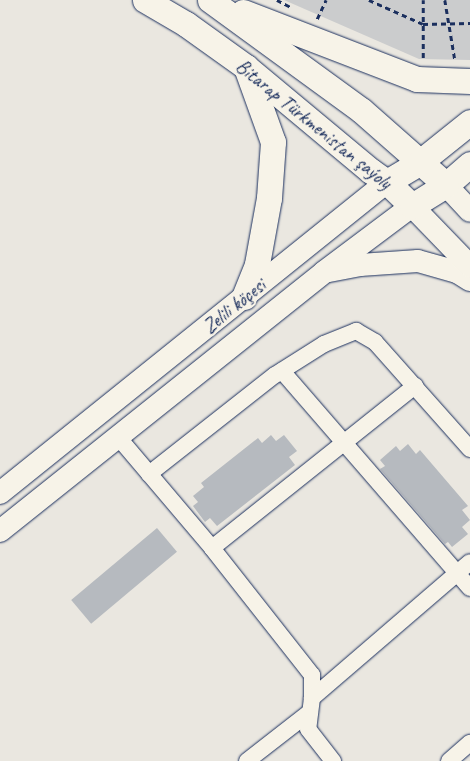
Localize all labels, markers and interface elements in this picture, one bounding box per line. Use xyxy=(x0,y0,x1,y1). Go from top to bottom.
street label: Bitarap Türkmenistan şaýoly xyxy=(231,54,397,194)
street label: Zelili köçesi xyxy=(198,273,270,339)

